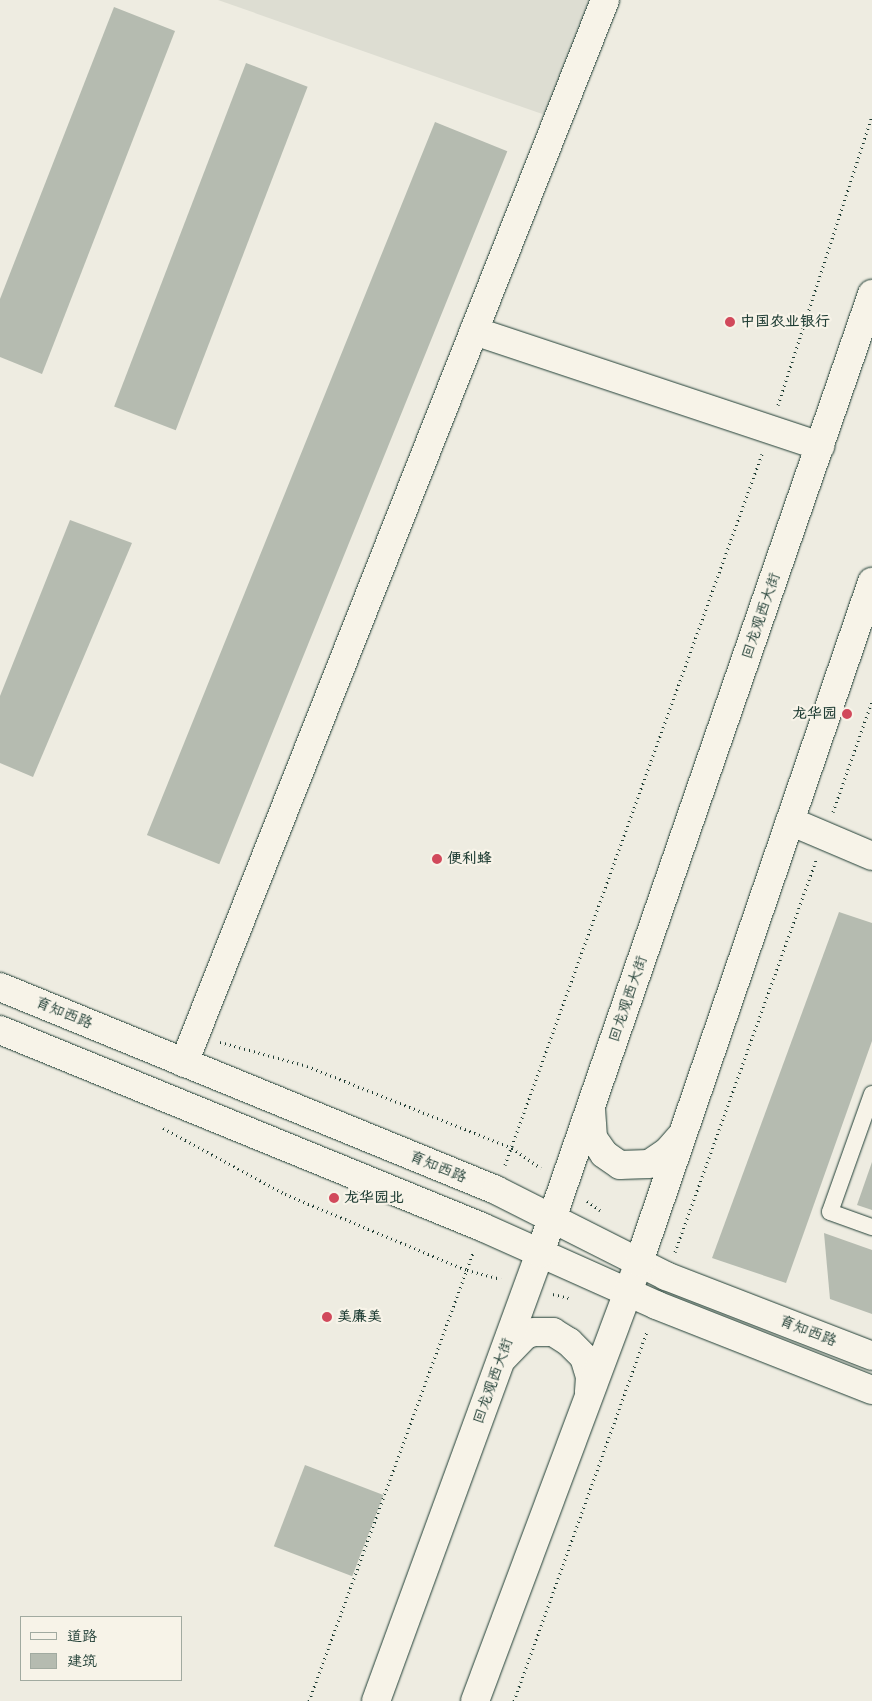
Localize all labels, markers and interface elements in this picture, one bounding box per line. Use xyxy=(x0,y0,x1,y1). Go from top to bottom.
place label: 中国农业银行 xyxy=(740,313,830,331)
marker: 中国农业银行 xyxy=(724,316,736,328)
street label: 回龙观西大街 xyxy=(738,571,784,661)
place label: 龙华园 xyxy=(792,705,837,723)
marker: 龙华园 xyxy=(841,708,853,720)
place label: 便利蜂 xyxy=(447,850,492,868)
marker: 便利蜂 xyxy=(431,853,443,865)
street label: 回龙观西大街 xyxy=(605,954,651,1044)
street label: 育知西路 xyxy=(33,993,95,1033)
street label: 育知西路 xyxy=(407,1147,469,1187)
place label: 龙华园北 xyxy=(344,1189,404,1207)
marker: 龙华园北 xyxy=(328,1192,340,1204)
place label: 美廉美 xyxy=(337,1308,382,1326)
marker: 美廉美 xyxy=(321,1311,333,1323)
street label: 育知西路 xyxy=(777,1312,839,1350)
street label: 回龙观西大街 xyxy=(469,1336,517,1426)
legend xyxy=(20,1616,182,1681)
text: 道路 xyxy=(67,1623,97,1649)
text: 建筑 xyxy=(67,1648,97,1674)

